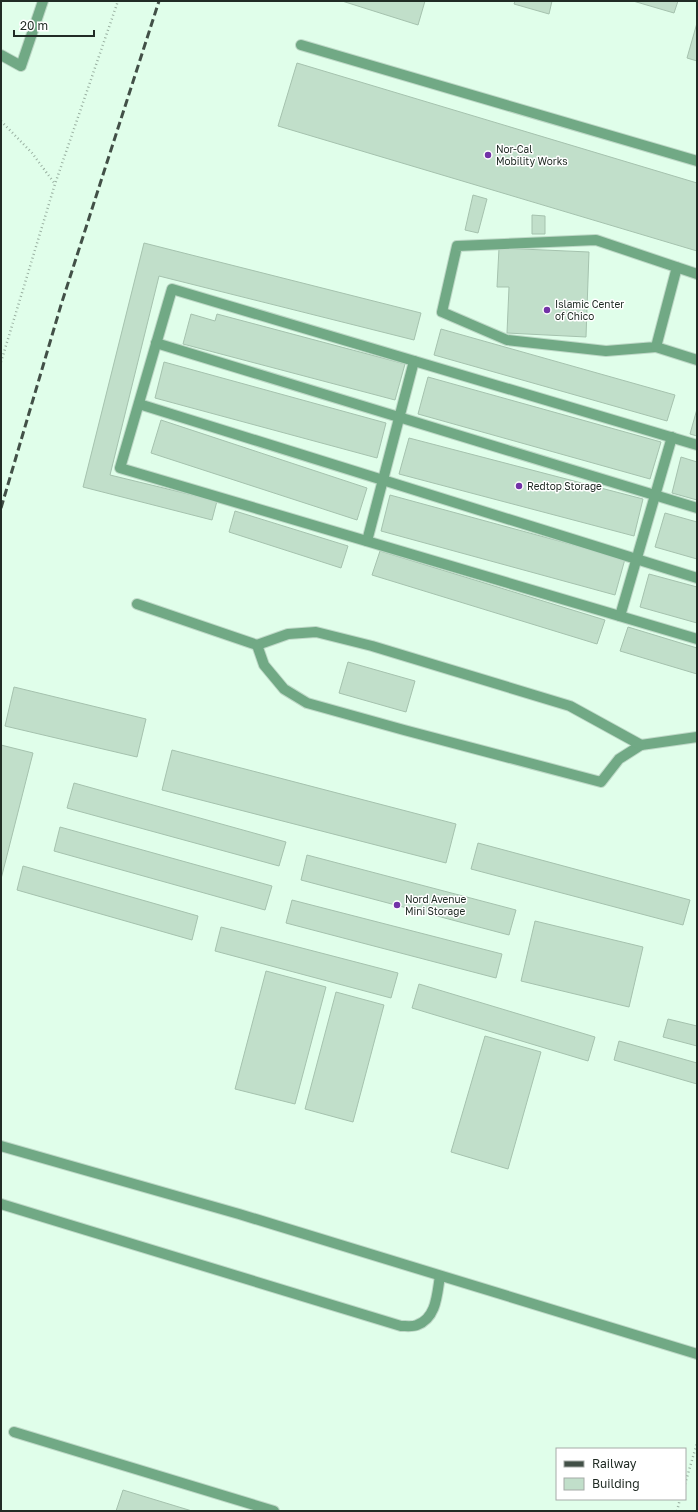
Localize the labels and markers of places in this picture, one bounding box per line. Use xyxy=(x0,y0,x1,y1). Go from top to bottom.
place label: Nor-Cal Mobility Works xyxy=(496,143,568,167)
marker: Nor-Cal Mobility Works xyxy=(483,150,493,160)
place label: Islamic Center of Chico xyxy=(555,298,624,322)
marker: Islamic Center of Chico xyxy=(542,305,552,315)
place label: Redtop Storage xyxy=(527,480,602,492)
marker: Redtop Storage xyxy=(514,481,524,491)
place label: Nord Avenue Mini Storage xyxy=(405,893,467,917)
marker: Nord Avenue Mini Storage xyxy=(392,900,402,910)

